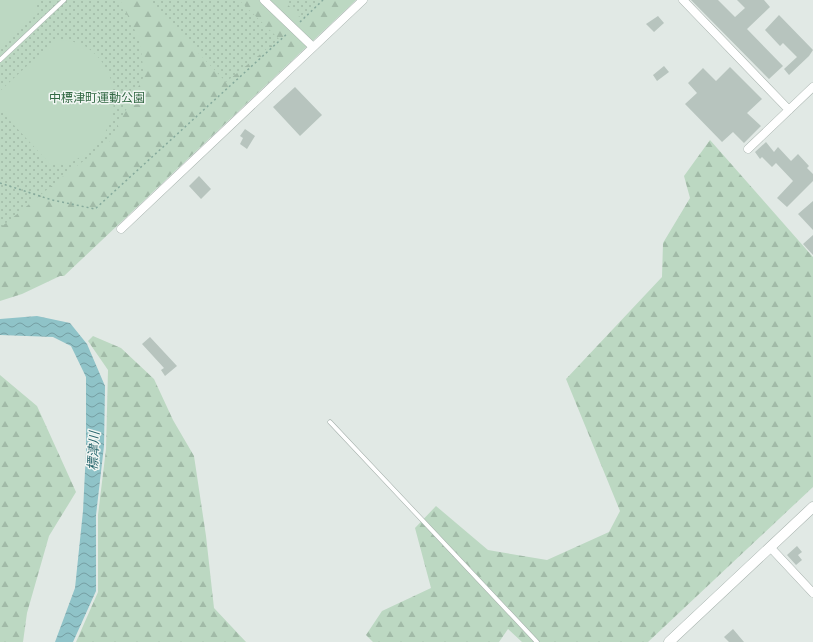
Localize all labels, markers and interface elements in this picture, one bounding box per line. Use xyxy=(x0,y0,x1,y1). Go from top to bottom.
park label: 中標津町運動公園 xyxy=(49,90,145,105)
water label: 標津川 xyxy=(84,429,102,471)

